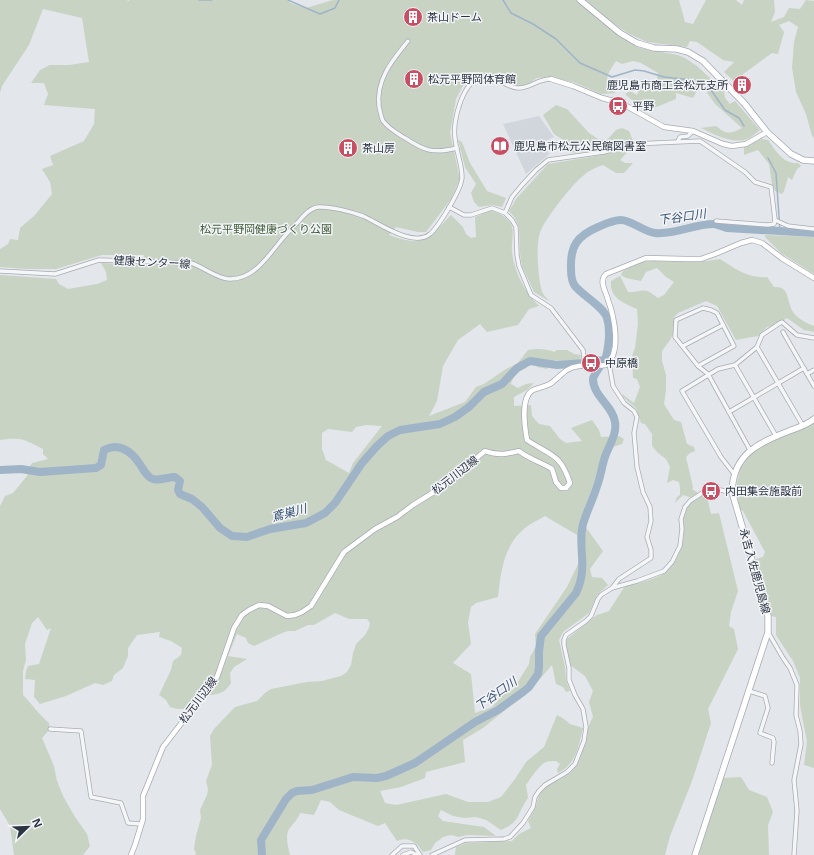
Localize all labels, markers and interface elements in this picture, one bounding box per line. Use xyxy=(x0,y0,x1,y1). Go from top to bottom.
building icon: 茶山ドーム xyxy=(402,6,424,28)
place label: 茶山ドーム xyxy=(427,9,482,24)
building icon: 松元平野岡体育館 xyxy=(403,68,425,90)
place label: 松元平野岡体育館 xyxy=(428,71,516,86)
building icon: 鹿児島市商工会松元支所 xyxy=(731,74,753,96)
place label: 鹿児島市商工会松元支所 xyxy=(607,77,729,92)
bus stop icon: 平野 xyxy=(607,95,629,117)
place label: 平野 xyxy=(632,98,654,113)
library icon: 鹿児島市松元公民館図書室 xyxy=(489,135,511,157)
building icon: 茶山房 xyxy=(337,137,359,159)
place label: 鹿児島市松元公民館図書室 xyxy=(514,138,646,153)
place label: 茶山房 xyxy=(362,140,395,155)
water label: 下谷口川 xyxy=(657,204,709,228)
park label: 松元平野岡健康づくり公園 xyxy=(200,221,332,236)
street label: 健康センター線 xyxy=(113,252,191,271)
bus stop icon: 中原橋 xyxy=(580,352,602,374)
place label: 中原橋 xyxy=(605,355,638,370)
street label: 松元川辺線 xyxy=(428,452,481,497)
bus stop icon: 内田集会施設前 xyxy=(700,480,722,502)
place label: 内田集会施設前 xyxy=(725,483,802,498)
water label: 鳶巣川 xyxy=(269,499,310,525)
street label: 永吉入佐鹿児島線 xyxy=(737,526,774,615)
water label: 下谷口川 xyxy=(471,672,522,714)
street label: 松元川辺線 xyxy=(175,673,220,726)
north arrow xyxy=(8,807,48,847)
text: N xyxy=(29,816,46,830)

